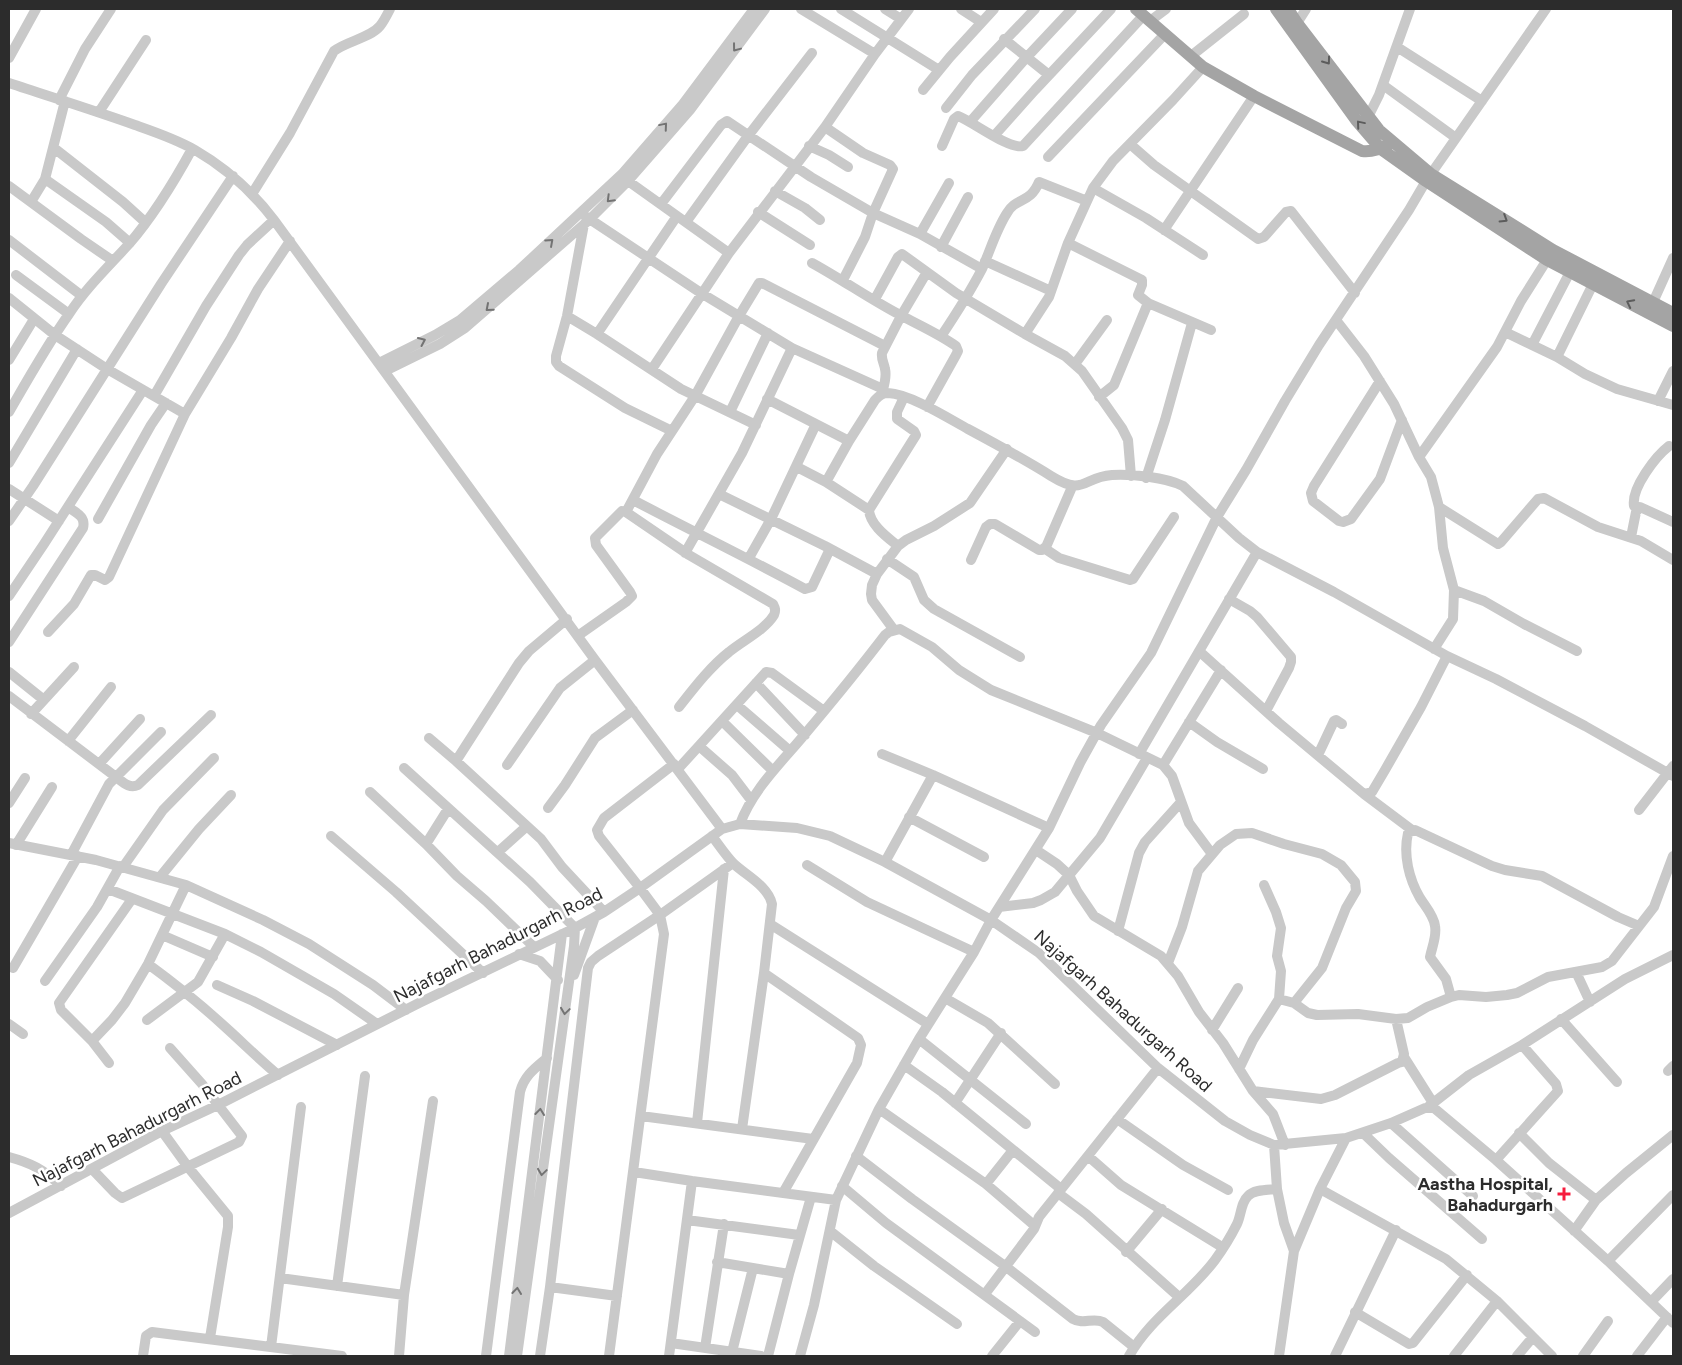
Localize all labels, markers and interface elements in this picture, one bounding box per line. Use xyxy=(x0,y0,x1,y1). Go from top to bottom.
one-way arrow xyxy=(734,42,742,51)
one-way arrow xyxy=(1321,55,1330,65)
one-way arrow xyxy=(1356,121,1365,130)
one-way arrow xyxy=(658,123,666,132)
one-way arrow xyxy=(607,193,616,202)
one-way arrow xyxy=(1498,213,1507,223)
one-way arrow xyxy=(544,238,553,247)
one-way arrow xyxy=(1626,299,1635,309)
one-way arrow xyxy=(486,302,495,311)
one-way arrow xyxy=(417,337,426,348)
street label: Najafgarh Bahadurgarh Road xyxy=(390,883,606,1007)
street label: Najafgarh Bahadurgarh Road xyxy=(1029,925,1217,1097)
one-way arrow xyxy=(560,1008,571,1016)
street label: Najafgarh Bahadurgarh Road xyxy=(29,1067,245,1191)
one-way arrow xyxy=(535,1108,545,1116)
one-way arrow xyxy=(538,1168,548,1176)
place label: Aastha Hospital, Bahadurgarh xyxy=(1417,1173,1553,1216)
marker: Aastha Hospital, Bahadurgarh xyxy=(1557,1187,1571,1201)
one-way arrow xyxy=(511,1286,522,1294)

